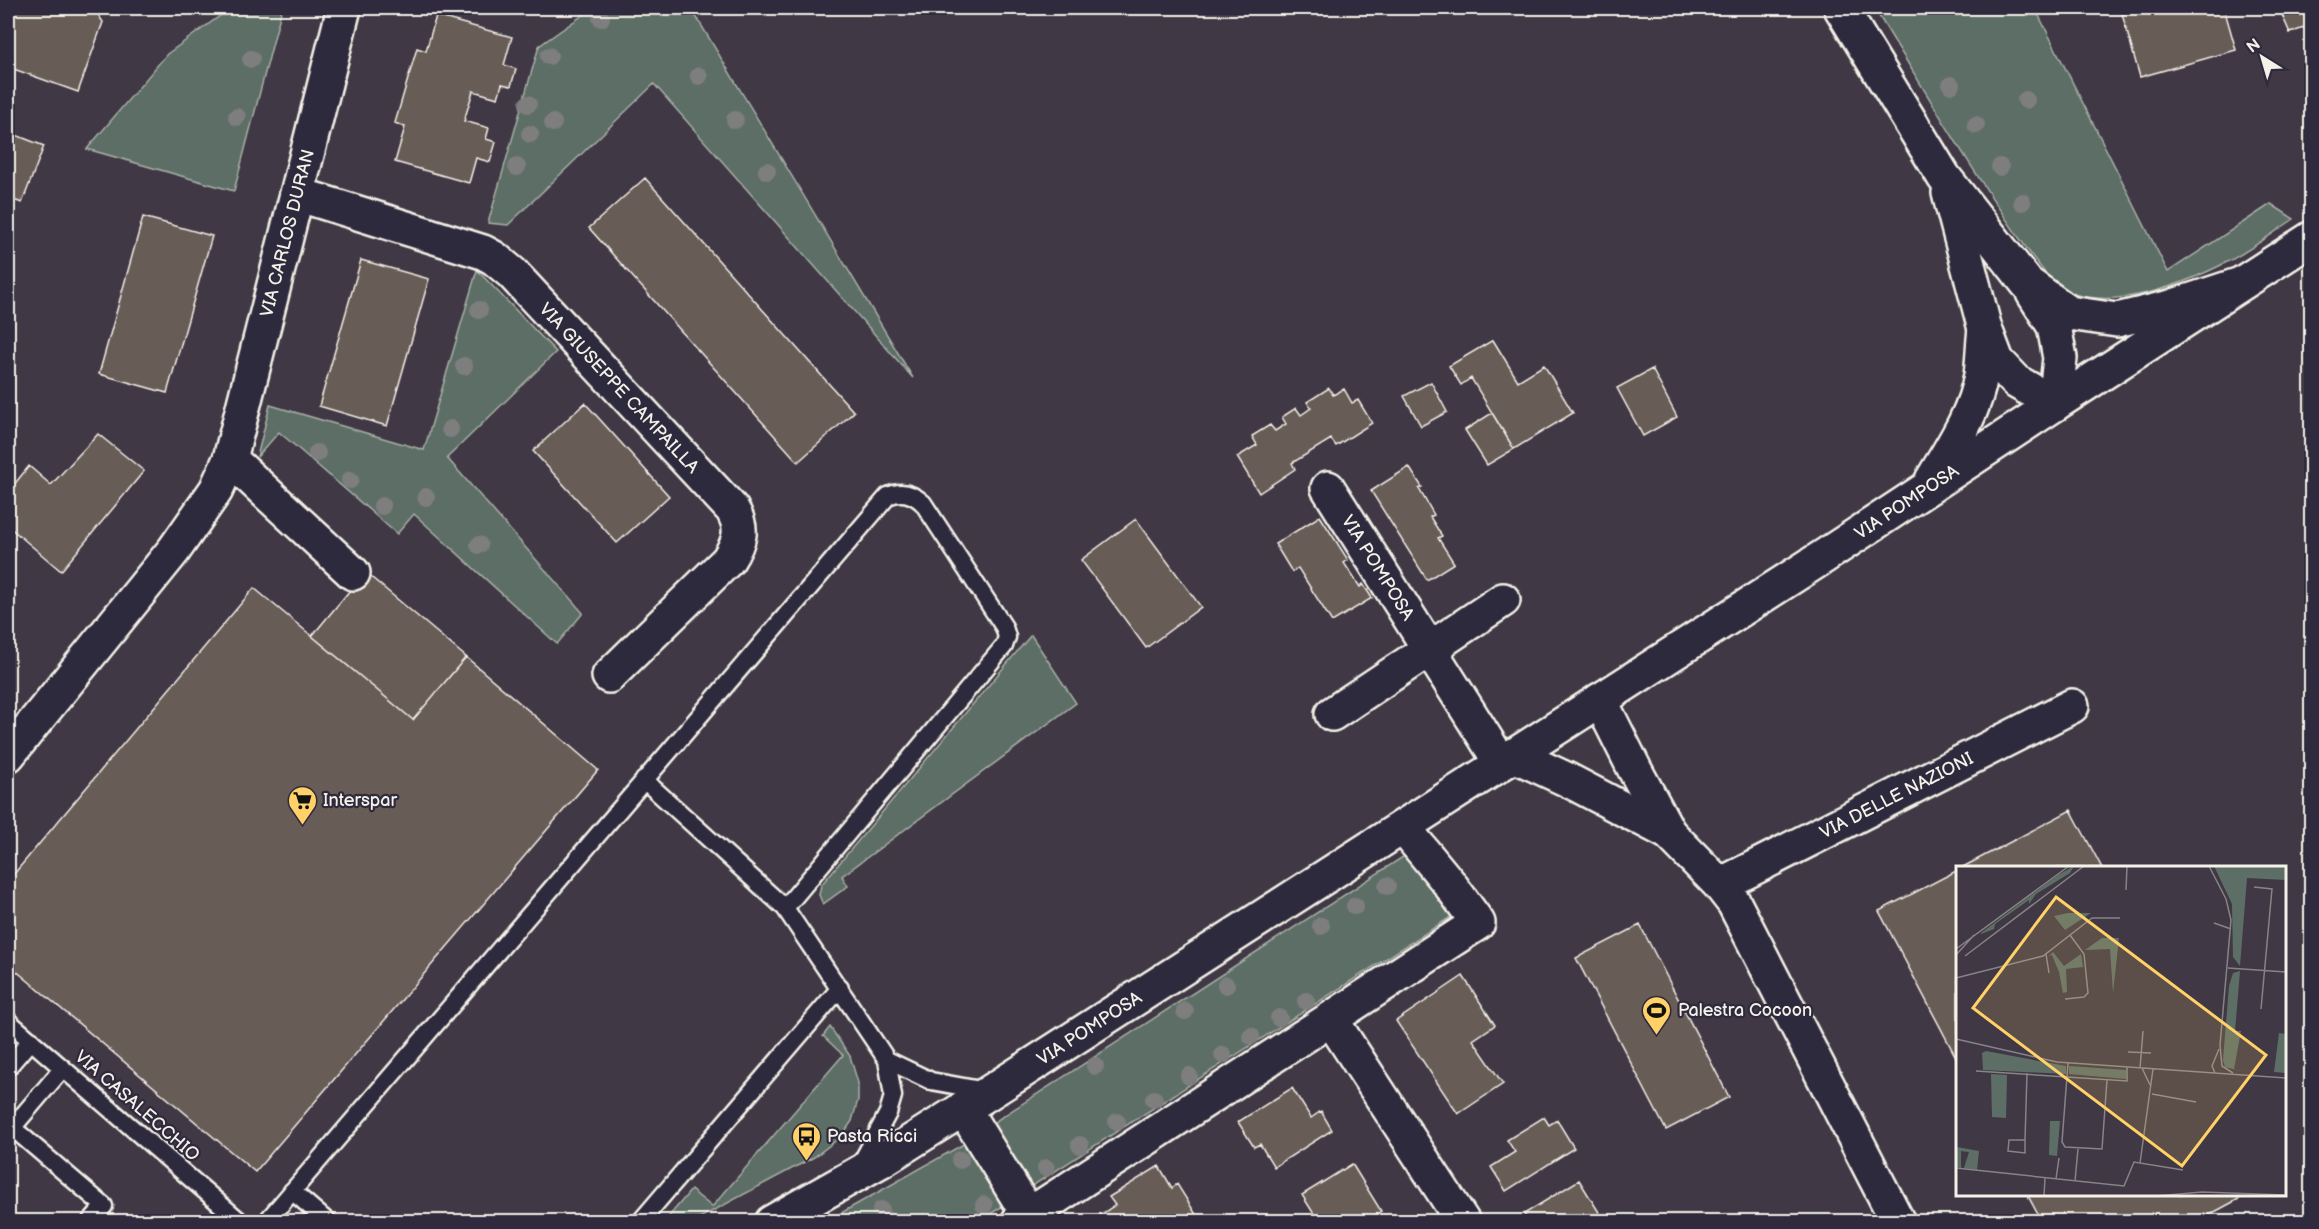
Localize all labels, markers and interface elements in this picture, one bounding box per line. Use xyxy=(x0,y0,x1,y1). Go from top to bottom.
north arrow xyxy=(2232,27,2292,87)
text: N xyxy=(2243,35,2264,57)
street label: VIA CARLOS DURAN xyxy=(256,147,318,319)
street label: VIA GIUSEPPE CAMPAILLA xyxy=(535,299,704,477)
street label: VIA POMPOSA xyxy=(1851,460,1962,544)
street label: VIA POMPOSA xyxy=(1337,511,1419,624)
street label: VIA DELLE NAZIONI xyxy=(1816,748,1977,843)
supermarket icon: Interspar xyxy=(286,784,318,826)
place label: Interspar xyxy=(323,790,397,811)
inset map xyxy=(1956,866,2286,1196)
street label: VIA POMPOSA xyxy=(1033,987,1146,1069)
sports icon: Palestra Cocoon xyxy=(1641,994,1673,1036)
place label: Palestra Cocoon xyxy=(1678,1000,1812,1021)
street label: VIA CASALECCHIO xyxy=(70,1046,204,1166)
bus stop icon: Pasta Ricci xyxy=(790,1120,822,1162)
place label: Pasta Ricci xyxy=(827,1126,917,1147)

